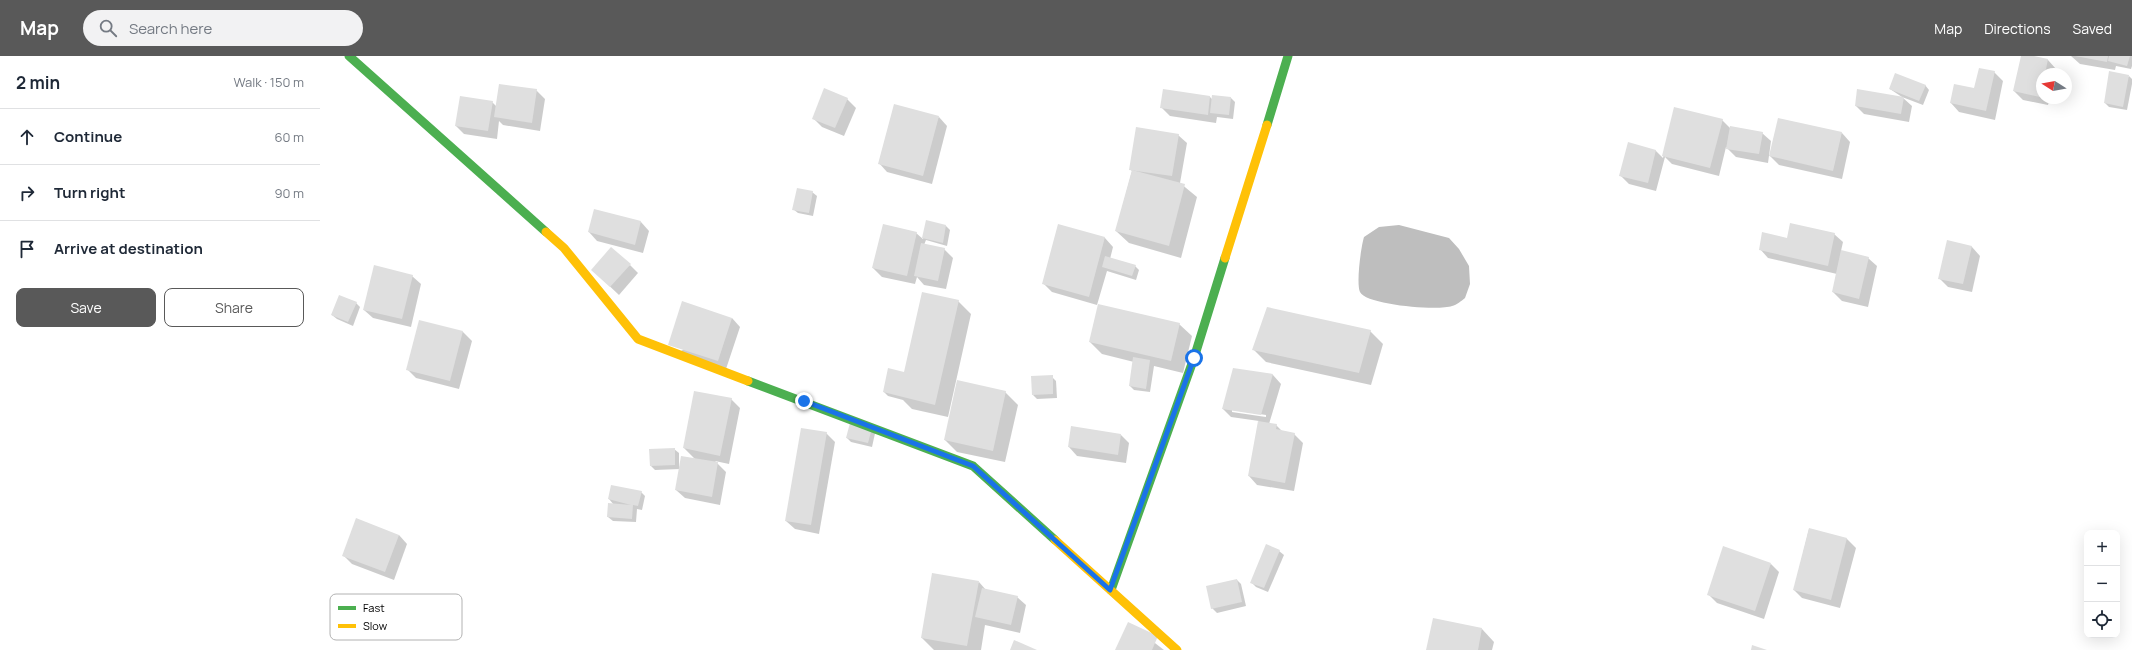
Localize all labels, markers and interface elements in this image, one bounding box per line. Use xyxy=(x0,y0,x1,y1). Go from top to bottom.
search box xyxy=(83,10,363,46)
text: Map xyxy=(20,15,59,41)
icon: search xyxy=(97,17,119,39)
text: Search here xyxy=(129,18,212,39)
text: Map xyxy=(1934,19,1962,38)
text: Directions xyxy=(1984,19,2051,38)
text: Saved xyxy=(2073,19,2112,38)
north arrow xyxy=(2036,68,2072,104)
text: 2 min xyxy=(16,71,60,94)
text: Walk · 150 m xyxy=(233,73,304,91)
icon: ahead xyxy=(16,126,38,148)
text: Continue xyxy=(54,126,122,147)
text: 60 m xyxy=(274,128,304,146)
icon: right xyxy=(16,182,38,204)
text: Turn right xyxy=(54,182,125,203)
text: 90 m xyxy=(274,184,304,202)
icon: arrive xyxy=(16,238,38,260)
text: Arrive at destination xyxy=(54,238,203,259)
button: Save xyxy=(16,288,156,327)
button: Share xyxy=(164,288,304,327)
route start xyxy=(1185,349,1203,367)
route end xyxy=(795,392,813,410)
map controls xyxy=(2084,530,2120,638)
button: + xyxy=(2084,530,2120,566)
button: − xyxy=(2084,566,2120,602)
legend xyxy=(330,594,462,640)
text: Fast xyxy=(363,600,385,615)
button: locate xyxy=(2084,602,2120,638)
text: Slow xyxy=(363,618,388,633)

